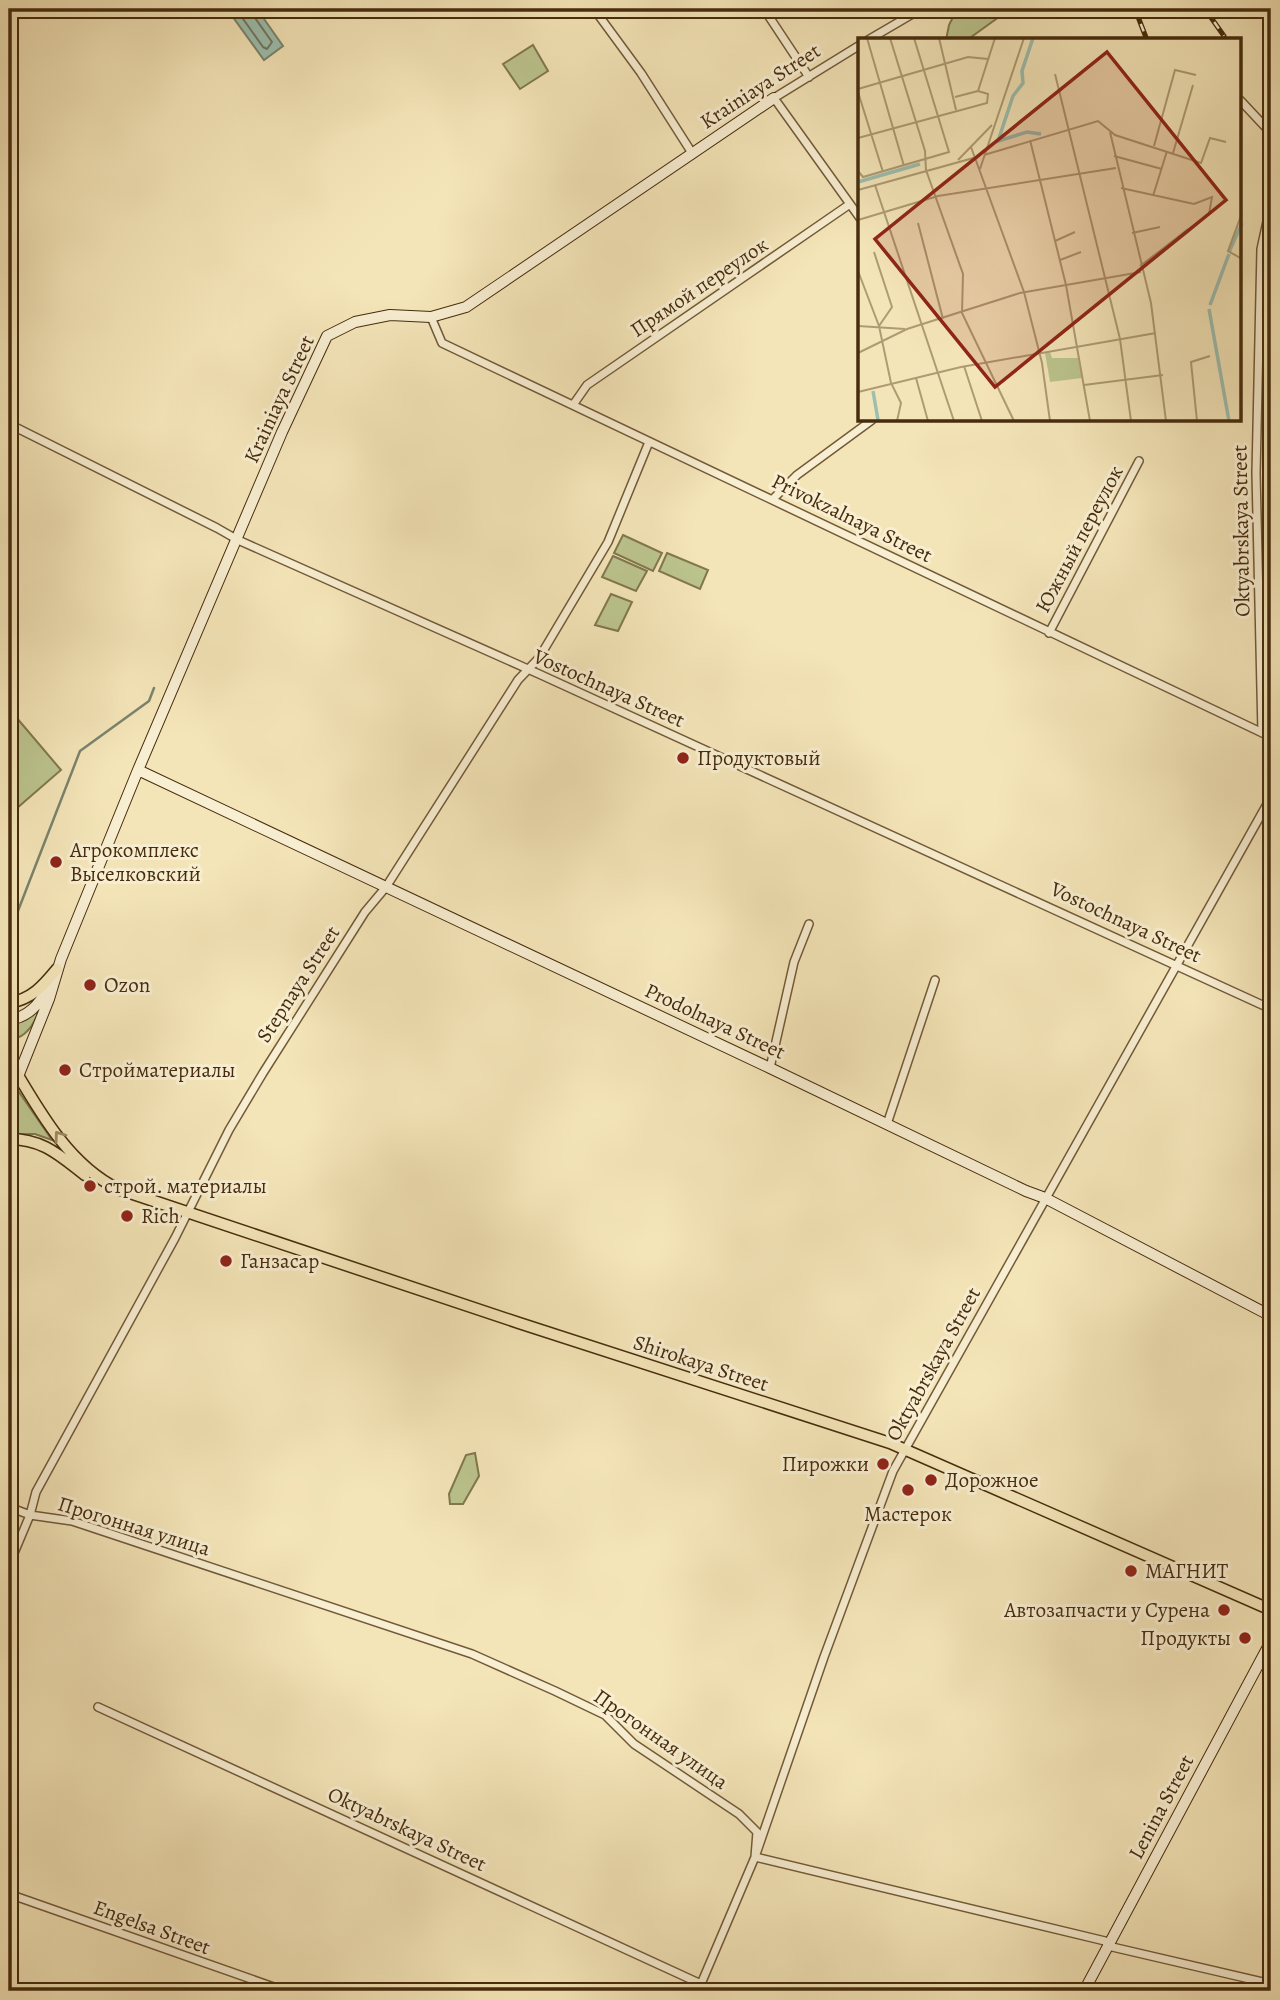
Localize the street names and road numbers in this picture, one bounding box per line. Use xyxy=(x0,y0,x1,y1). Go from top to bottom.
street label: Krainiaya Street xyxy=(694,37,826,135)
street label: Прямой переулок xyxy=(625,230,773,343)
street label: Krainiaya Street xyxy=(237,330,321,468)
street label: Oktyabrskaya Street xyxy=(1226,445,1256,617)
street label: Южный переулок xyxy=(1028,460,1130,618)
street label: Privokzalnaya Street xyxy=(767,467,937,569)
street label: Vostochnaya Street xyxy=(528,642,689,734)
street label: Vostochnaya Street xyxy=(1045,874,1206,969)
street label: Stepnaya Street xyxy=(250,920,346,1048)
street label: Prodolnaya Street xyxy=(640,976,790,1066)
street label: Oktyabrskaya Street xyxy=(879,1282,987,1446)
street label: Shirokaya Street xyxy=(630,1328,772,1398)
street label: Прогонная улица xyxy=(54,1490,214,1563)
street label: Прогонная улица xyxy=(588,1682,734,1796)
street label: Lenina Street xyxy=(1122,1750,1200,1864)
street label: Oktyabrskaya Street xyxy=(323,1780,491,1878)
street label: Engelsa Street xyxy=(90,1893,214,1961)

